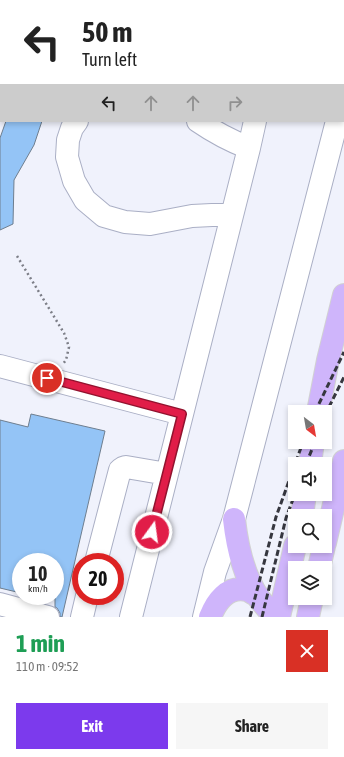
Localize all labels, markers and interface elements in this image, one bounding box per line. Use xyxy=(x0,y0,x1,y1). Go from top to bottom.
icon: left xyxy=(16,16,68,68)
text: 50 m xyxy=(82,16,132,48)
text: Turn left xyxy=(82,49,137,70)
icon: left xyxy=(98,92,120,114)
icon: ahead xyxy=(140,92,162,114)
icon: ahead xyxy=(182,92,204,114)
icon: right xyxy=(224,92,246,114)
pin xyxy=(30,361,64,395)
icon: arrive xyxy=(36,367,58,389)
north arrow xyxy=(288,405,332,449)
map controls xyxy=(288,405,332,605)
button: sound xyxy=(288,457,332,501)
button: search xyxy=(288,509,332,553)
position arrow xyxy=(131,511,173,553)
speed limit sign: 20 xyxy=(72,553,124,605)
button: layers xyxy=(288,561,332,605)
text: 10 xyxy=(29,562,47,585)
text: km/h xyxy=(28,583,48,594)
text: 1 min xyxy=(16,630,65,657)
button: close xyxy=(286,630,328,672)
text: 110 m · 09:52 xyxy=(16,659,79,674)
button: Exit xyxy=(16,703,168,749)
button: Share xyxy=(176,703,328,749)

